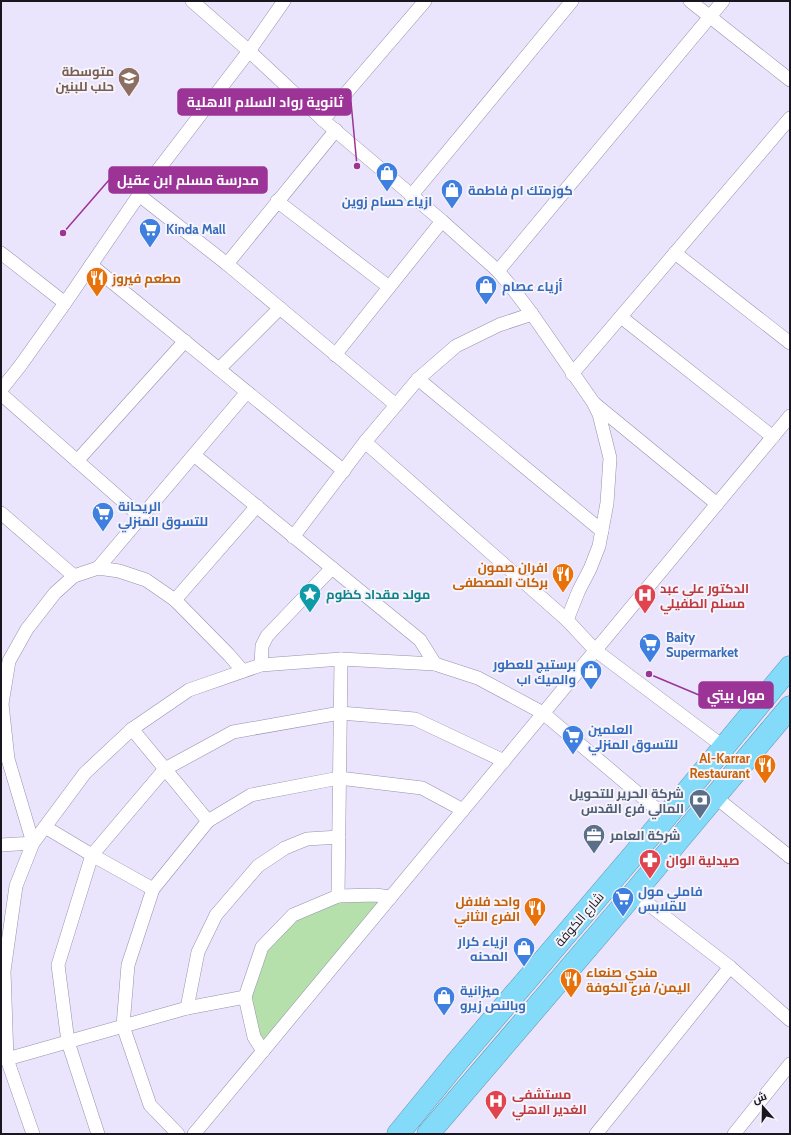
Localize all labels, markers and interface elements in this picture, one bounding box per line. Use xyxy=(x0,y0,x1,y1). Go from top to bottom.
place label: متوسطة حلب للبنين xyxy=(56,63,114,94)
school or university icon: متوسطة حلب للبنين xyxy=(116,65,142,98)
callout: ثانوية رواد السلام الاهلية xyxy=(178,89,351,115)
text: ثانوية رواد السلام الاهلية xyxy=(187,93,344,112)
shop icon: ازياء حسام زوين xyxy=(374,160,400,193)
callout: مدرسة مسلم ابن عقيل xyxy=(109,167,267,193)
text: مدرسة مسلم ابن عقيل xyxy=(117,171,259,190)
shop icon: كوزمتك ام فاطمة xyxy=(439,177,465,210)
place label: كوزمتك ام فاطمة xyxy=(468,182,573,200)
place label: ازياء حسام زوين xyxy=(342,193,432,211)
supermarket icon: Kinda Mall xyxy=(137,216,163,249)
place label: Kinda Mall xyxy=(166,221,226,237)
restaurant icon: مطعم فيروز xyxy=(84,265,110,298)
place label: مطعم فيروز xyxy=(111,270,181,288)
shop icon: أزياء عصام xyxy=(473,273,499,306)
place label: أزياء عصام xyxy=(502,278,563,296)
place label: الريحانة للتسوق المنزلي xyxy=(118,498,208,533)
supermarket icon: الريحانة للتسوق المنزلي xyxy=(90,500,116,533)
place label: افران صمون بركات المصطفى xyxy=(453,559,548,590)
restaurant icon: افران صمون بركات المصطفى xyxy=(550,561,576,594)
place label: الدكتور علي عبد مسلم الطفيلي xyxy=(660,580,749,615)
place icon: مولد مقداد كظوم xyxy=(297,581,323,614)
hospital icon: الدكتور علي عبد مسلم الطفيلي xyxy=(632,582,658,615)
place label: مولد مقداد كظوم xyxy=(326,586,430,604)
place label: Baity Supermarket xyxy=(666,629,739,660)
supermarket icon: Baity Supermarket xyxy=(637,631,663,664)
place label: برستيج للعطور والميك اب xyxy=(492,656,576,688)
shop icon: برستيج للعطور والميك اب xyxy=(578,658,604,691)
callout: مول بيتي xyxy=(699,682,773,708)
text: مول بيتي xyxy=(707,686,765,707)
place label: العلمين للتسوق المنزلي xyxy=(588,721,678,756)
supermarket icon: العلمين للتسوق المنزلي xyxy=(560,723,586,756)
place label: ِAl-Karrar Restaurant xyxy=(690,750,751,781)
restaurant icon: ِAl-Karrar Restaurant xyxy=(752,752,778,785)
place label: شركة الحرير للتحويل المالي فرع القدس xyxy=(569,785,684,820)
bank icon: شركة الحرير للتحويل المالي فرع القدس xyxy=(687,787,713,820)
office icon: شركة العامر xyxy=(581,822,607,855)
place label: شركة العامر xyxy=(609,827,680,843)
pharmacy icon: صيدلية الوان xyxy=(637,847,663,880)
place label: صيدلية الوان xyxy=(666,852,740,869)
place label: فاملي مول للملابس xyxy=(638,883,703,914)
supermarket icon: فاملي مول للملابس xyxy=(610,885,636,918)
street label: شارع الكوفة xyxy=(551,889,608,950)
place label: واحد فلافل الفرع الثاني xyxy=(454,893,520,928)
restaurant icon: واحد فلافل الفرع الثاني xyxy=(522,895,548,928)
place label: ازياء كرار المحنه xyxy=(457,933,508,964)
shop icon: ازياء كرار المحنه xyxy=(511,935,537,968)
place label: مندي صنعاء اليمن/ فرع الكوفة xyxy=(586,964,691,996)
restaurant icon: مندي صنعاء اليمن/ فرع الكوفة xyxy=(558,966,584,999)
place label: ميزانية وبالنص زيرو xyxy=(460,982,526,1014)
shop icon: ميزانية وبالنص زيرو xyxy=(431,984,457,1017)
place label: مستشفى الغدير الاهلي xyxy=(512,1086,587,1121)
north arrow xyxy=(743,1087,783,1127)
hospital icon: مستشفى الغدير الاهلي xyxy=(483,1088,509,1121)
text: ش xyxy=(751,1089,769,1107)

